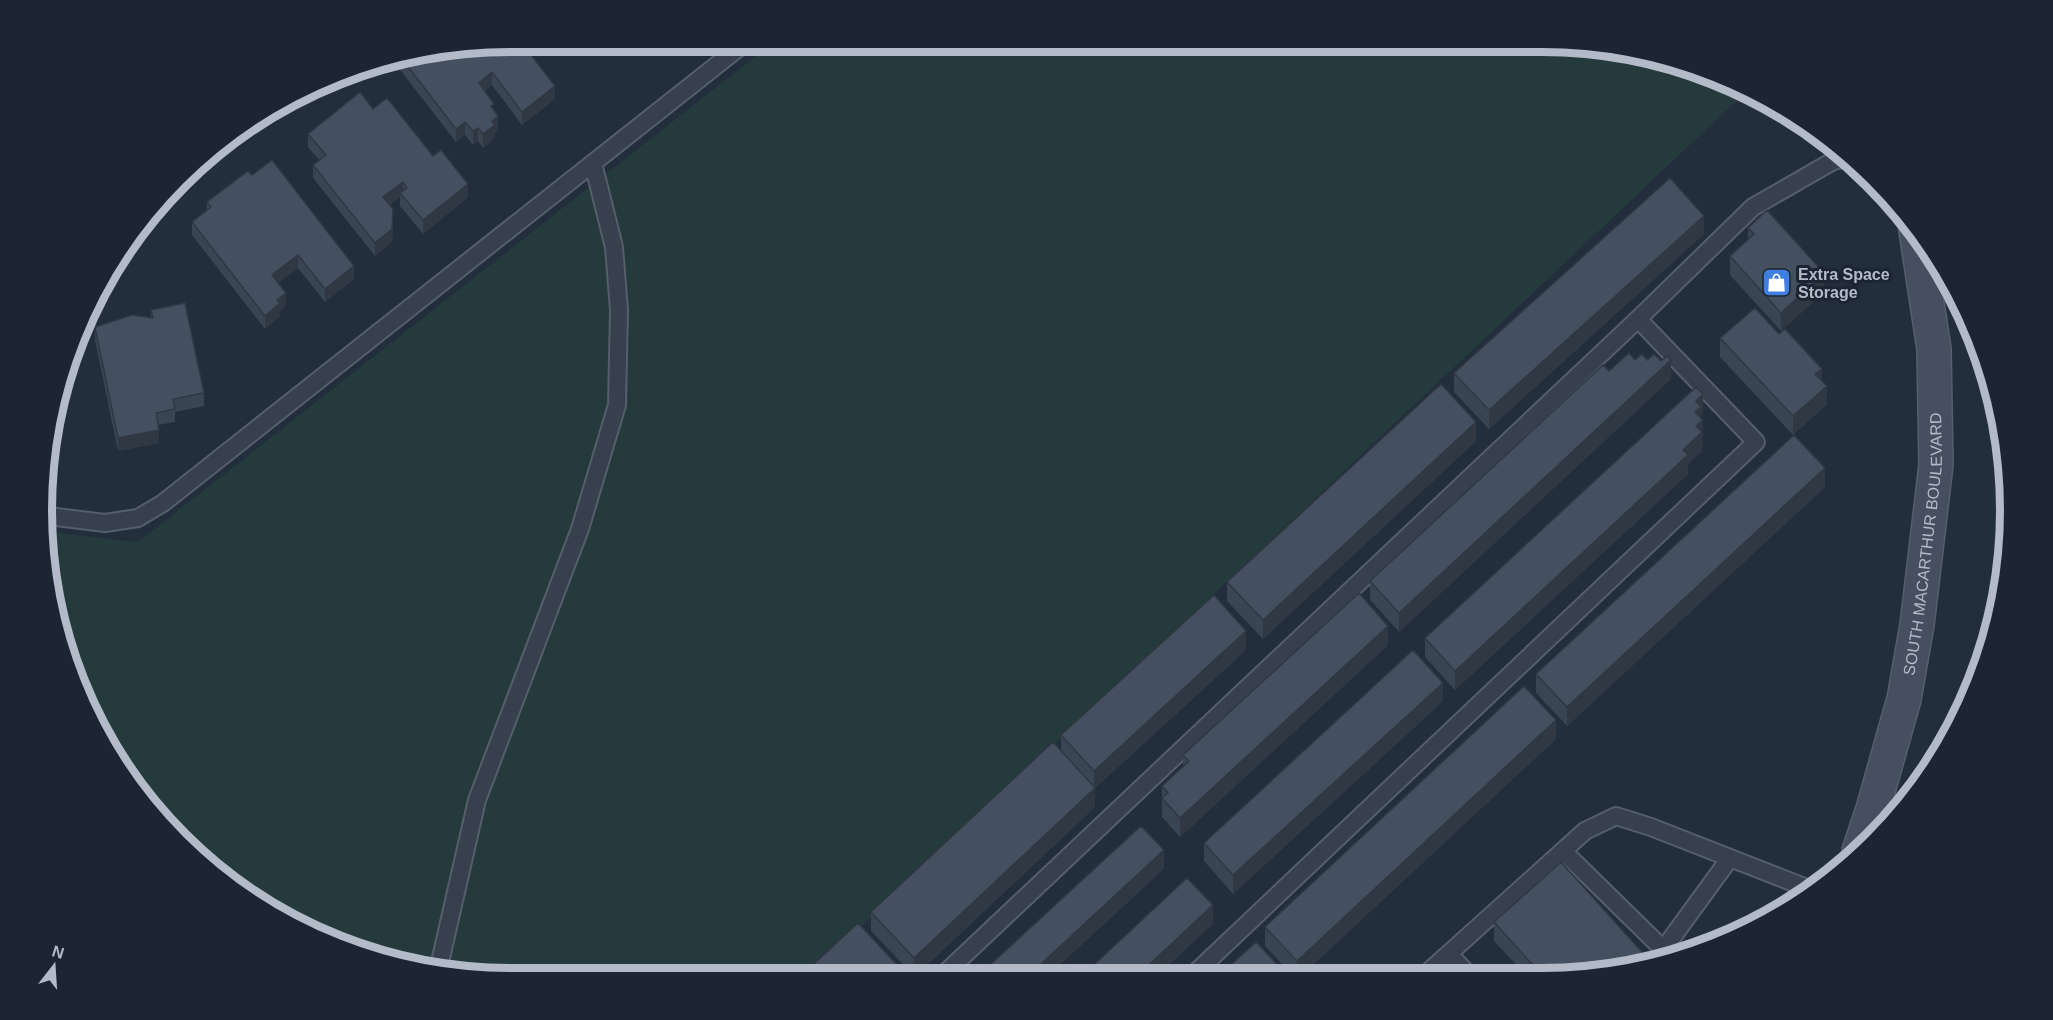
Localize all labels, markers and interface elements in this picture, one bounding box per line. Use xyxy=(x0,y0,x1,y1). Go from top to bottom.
place label: Extra Space Storage xyxy=(1798,266,1890,301)
shop icon: Extra Space Storage xyxy=(1761,267,1793,299)
street label: SOUTH MACARTHUR BOULEVARD xyxy=(1900,412,1945,677)
north arrow xyxy=(24,936,84,996)
text: N xyxy=(50,942,66,962)

